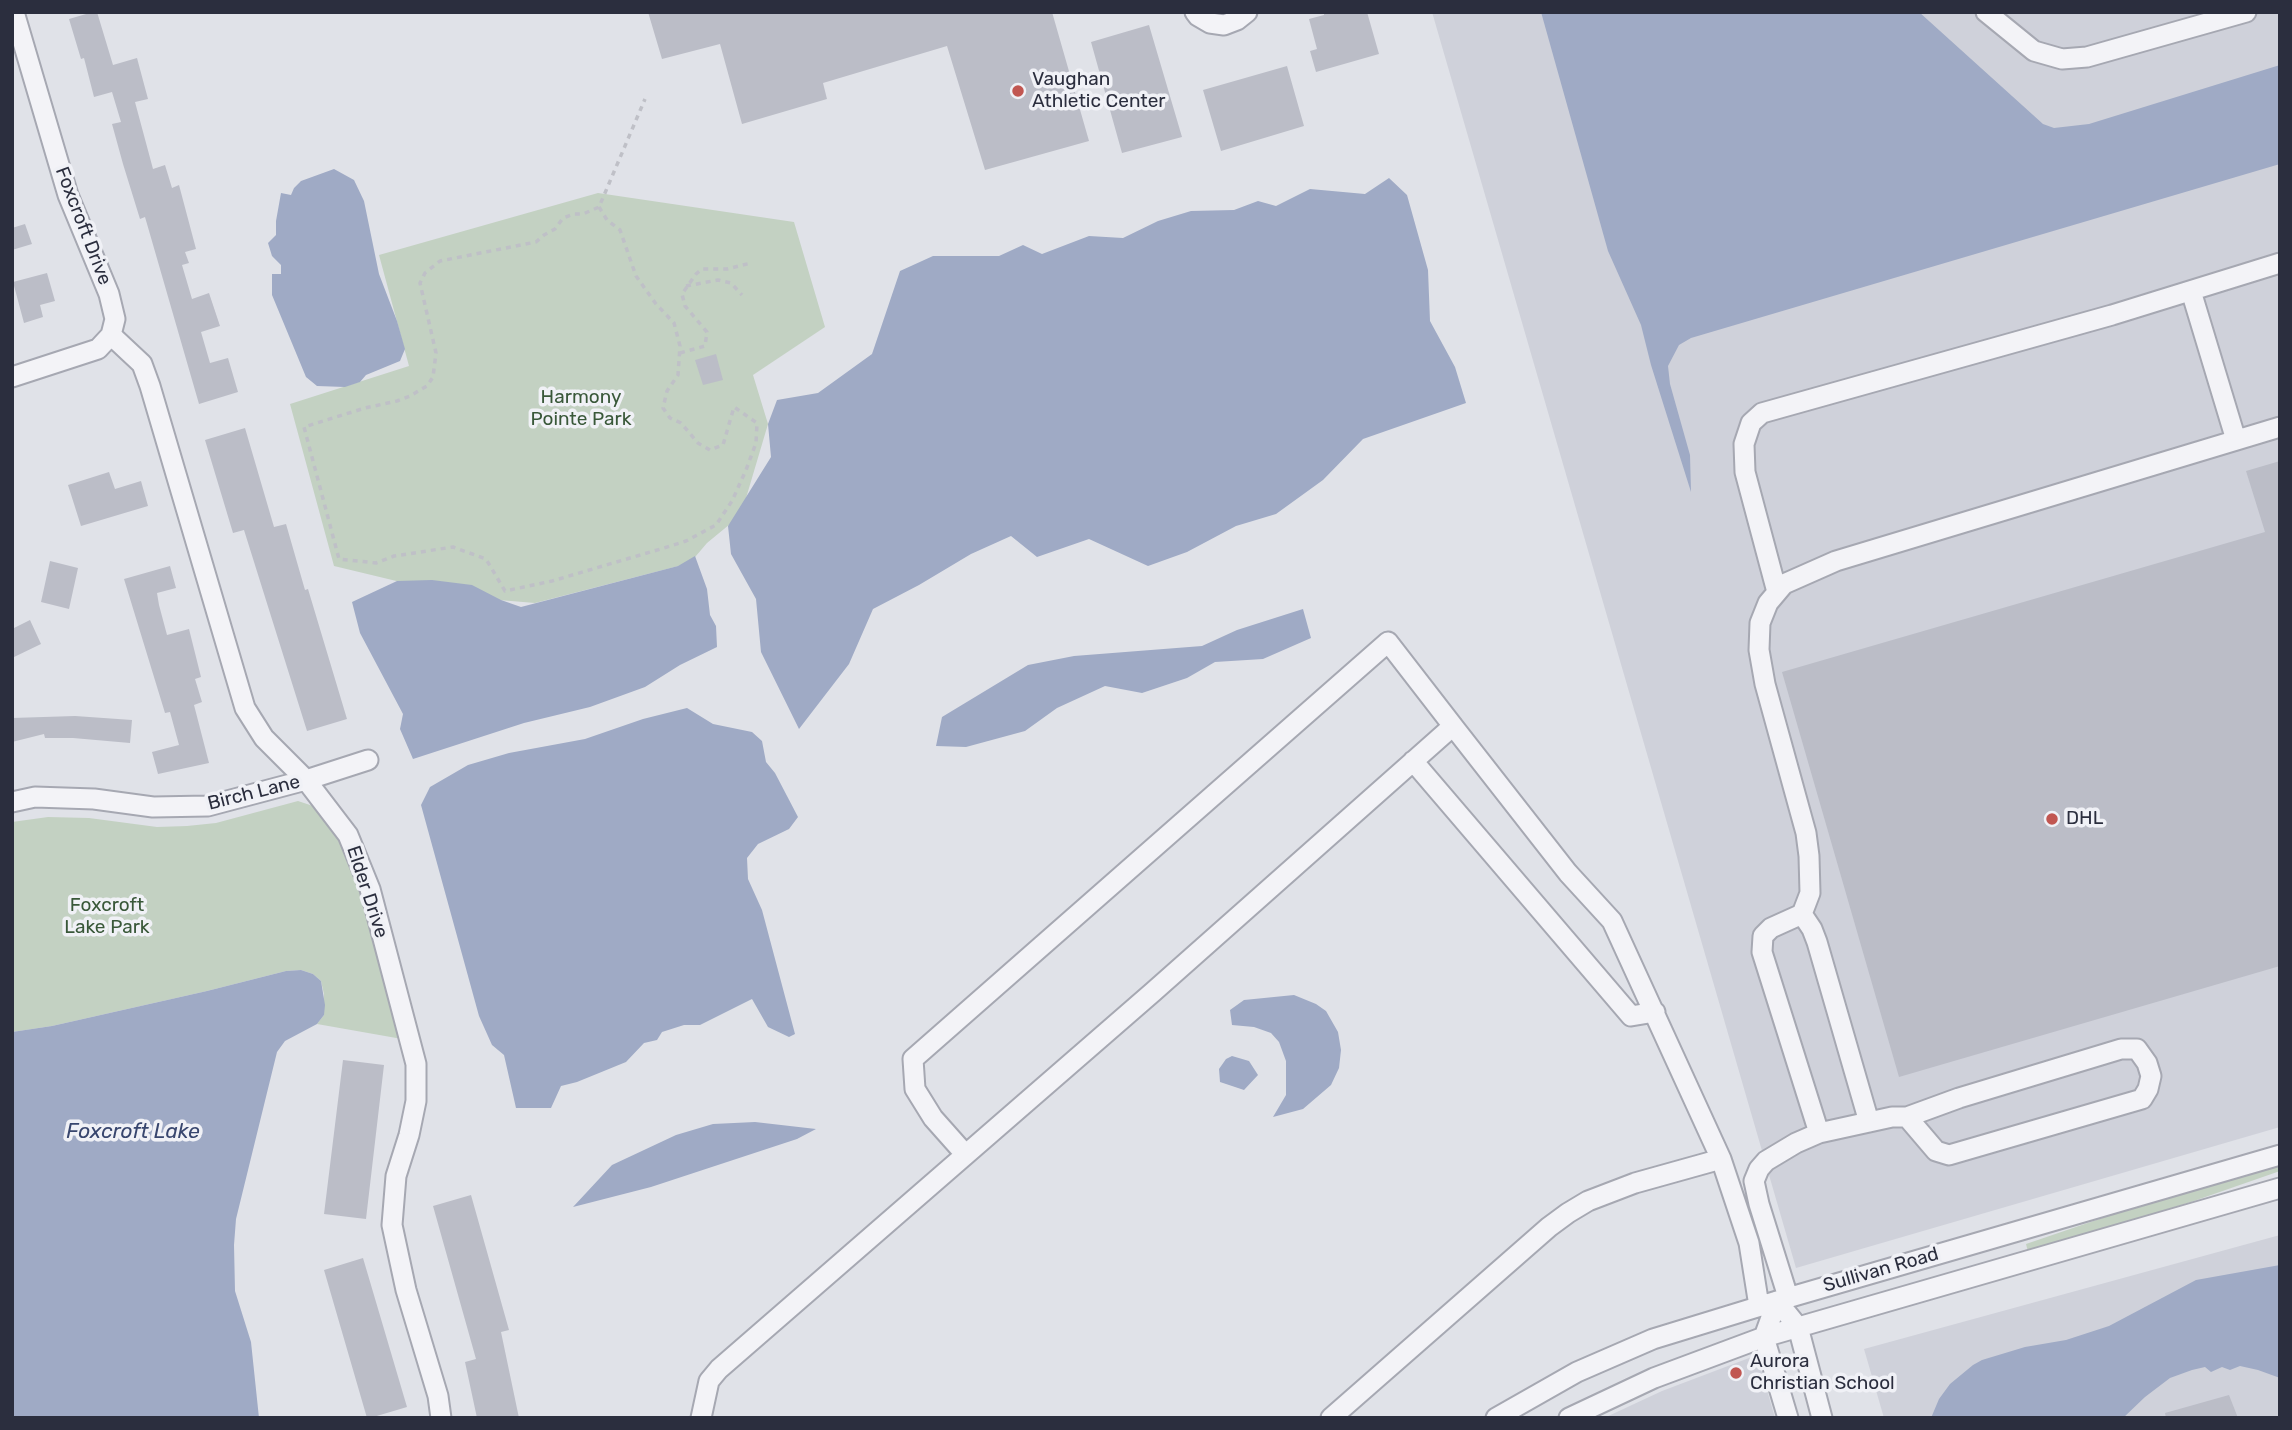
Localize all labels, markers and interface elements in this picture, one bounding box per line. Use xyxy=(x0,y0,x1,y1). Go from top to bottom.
place label: Vaughan Athletic Center xyxy=(1032,69,1166,113)
marker: Vaughan Athletic Center xyxy=(1010,83,1026,99)
street label: Foxcroft Drive xyxy=(50,164,116,288)
park label: Harmony Pointe Park xyxy=(530,387,632,431)
street label: Birch Lane xyxy=(205,771,303,815)
place label: DHL xyxy=(2066,808,2103,830)
marker: DHL xyxy=(2044,811,2060,827)
street label: Elder Drive xyxy=(341,843,393,941)
park label: Foxcroft Lake Park xyxy=(64,895,150,939)
water label: Foxcroft Lake xyxy=(66,1119,200,1145)
street label: Sullivan Road xyxy=(1821,1243,1941,1297)
place label: Aurora Christian School xyxy=(1750,1351,1895,1395)
marker: Aurora Christian School xyxy=(1728,1365,1744,1381)

